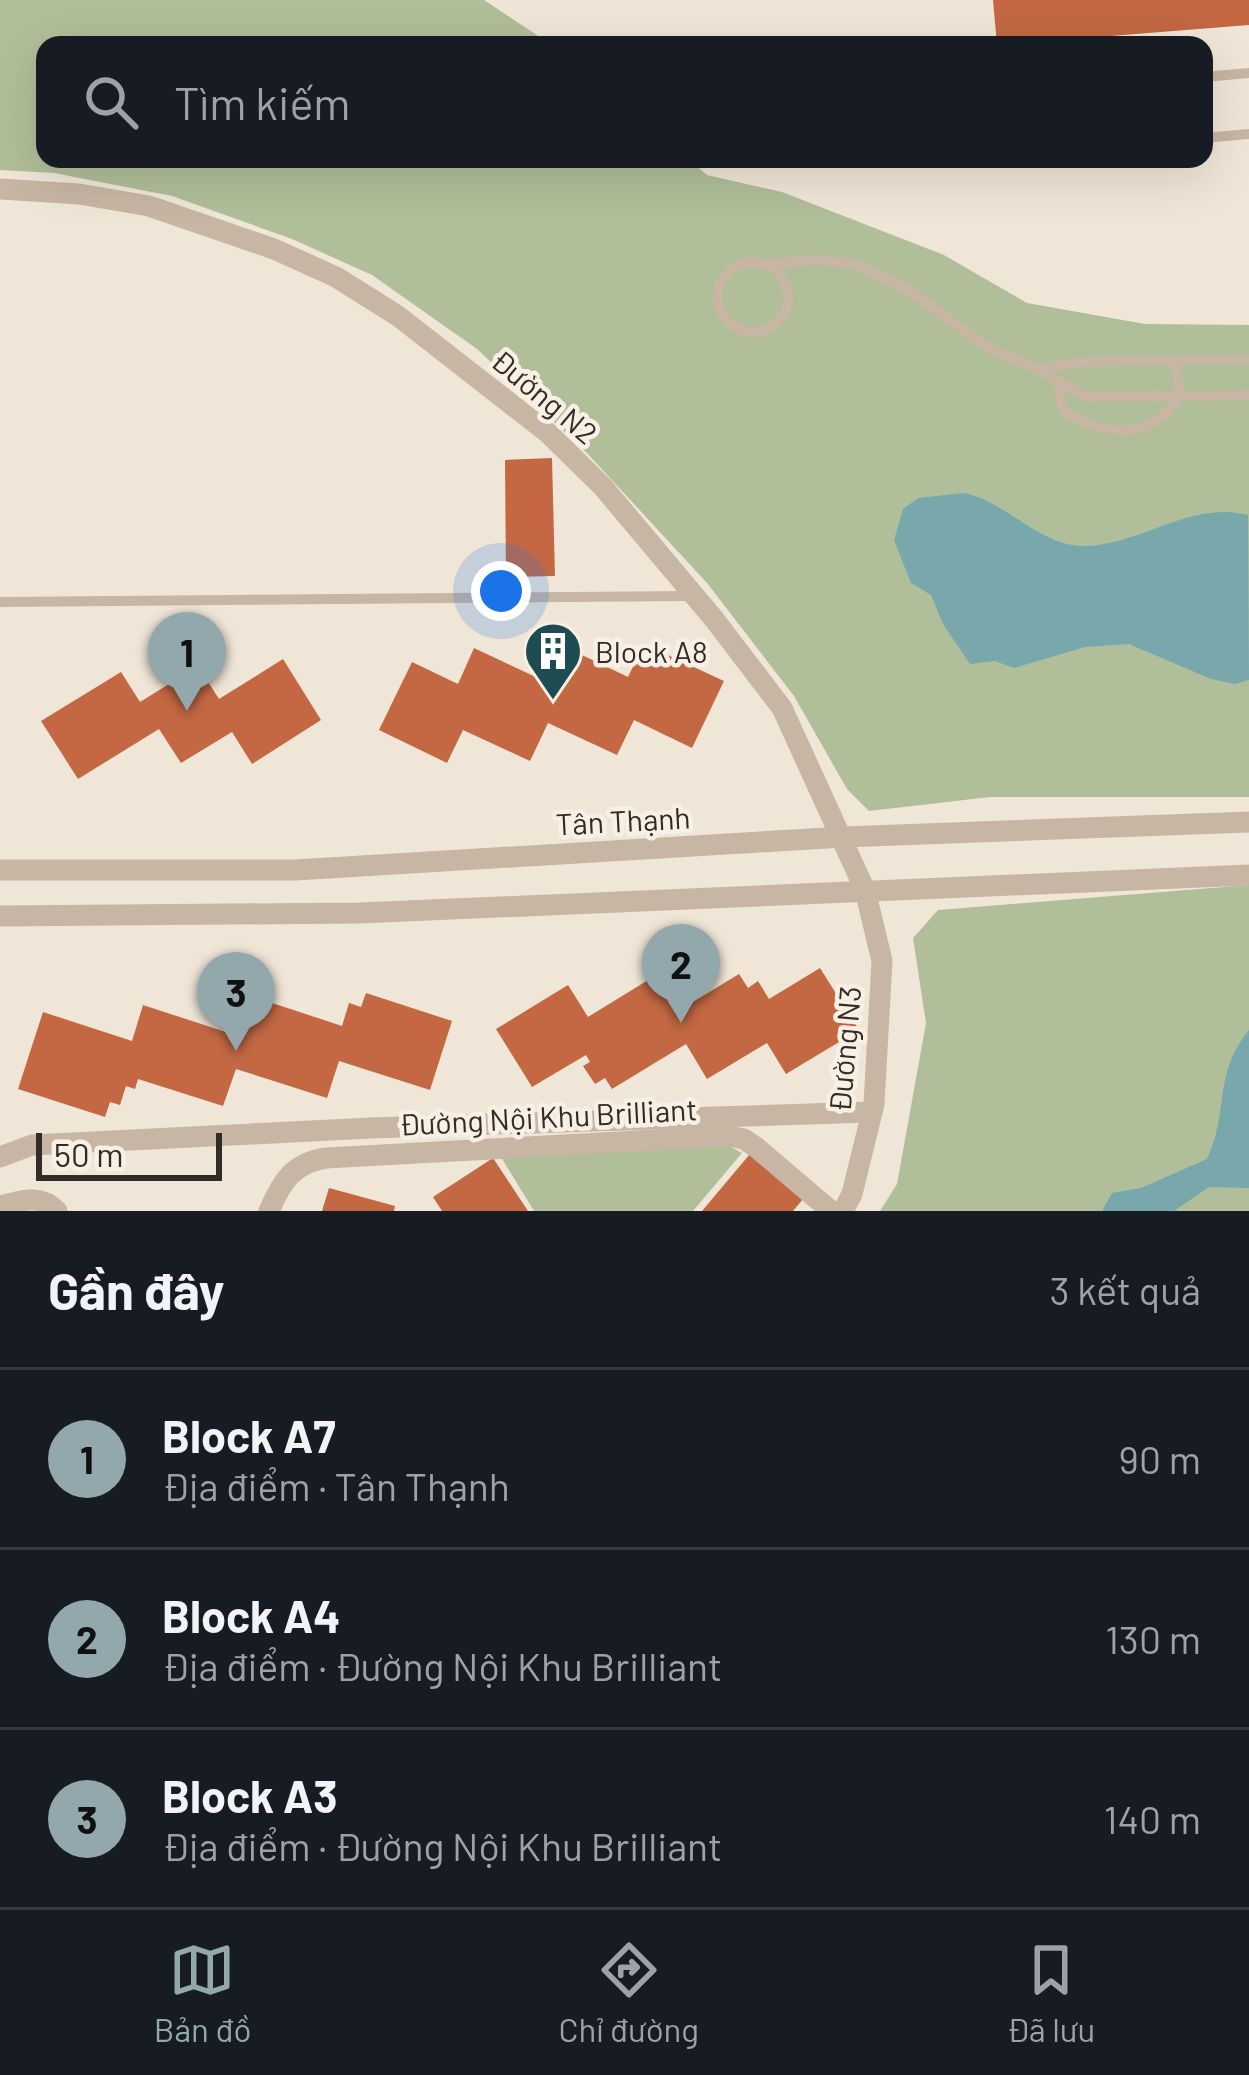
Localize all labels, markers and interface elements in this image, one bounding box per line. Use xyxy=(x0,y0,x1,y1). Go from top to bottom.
search box xyxy=(36,36,1213,168)
icon: search xyxy=(78,69,144,135)
text: Tìm kiếm xyxy=(174,75,351,129)
street label: Đường N2 xyxy=(485,341,605,451)
your location xyxy=(471,561,531,621)
pin: 1 xyxy=(148,612,226,711)
building icon: Block A8 xyxy=(522,620,584,702)
place label: Block A8 xyxy=(595,633,708,669)
street label: Tân Thạnh xyxy=(555,798,691,842)
pin: 2 xyxy=(642,924,720,1023)
pin: 3 xyxy=(197,952,275,1051)
street label: Đường N3 xyxy=(821,985,867,1113)
street label: Đường Nội Khu Brilliant xyxy=(398,1090,698,1142)
scale bar xyxy=(36,1127,222,1180)
text: 50 m xyxy=(54,1134,124,1174)
text: Gần đây xyxy=(48,1259,224,1320)
text: 3 kết quả xyxy=(1049,1266,1201,1313)
text: Block A7 xyxy=(162,1408,336,1462)
text: 1 xyxy=(80,1435,94,1482)
text: 90 m xyxy=(1119,1435,1201,1482)
text: Địa điểm · Tân Thạnh xyxy=(162,1462,510,1509)
text: Block A4 xyxy=(162,1588,341,1642)
text: 2 xyxy=(76,1615,98,1662)
text: 130 m xyxy=(1105,1615,1201,1662)
text: Địa điểm · Đường Nội Khu Brilliant xyxy=(162,1642,722,1689)
text: Block A3 xyxy=(162,1768,338,1822)
text: 3 xyxy=(76,1795,98,1842)
text: 140 m xyxy=(1104,1795,1201,1842)
text: Địa điểm · Đường Nội Khu Brilliant xyxy=(162,1822,722,1869)
tab: Bản đồ xyxy=(154,1937,251,2049)
tab: Chỉ đường xyxy=(559,1937,699,2049)
tab: Đã lưu xyxy=(1006,1937,1095,2049)

